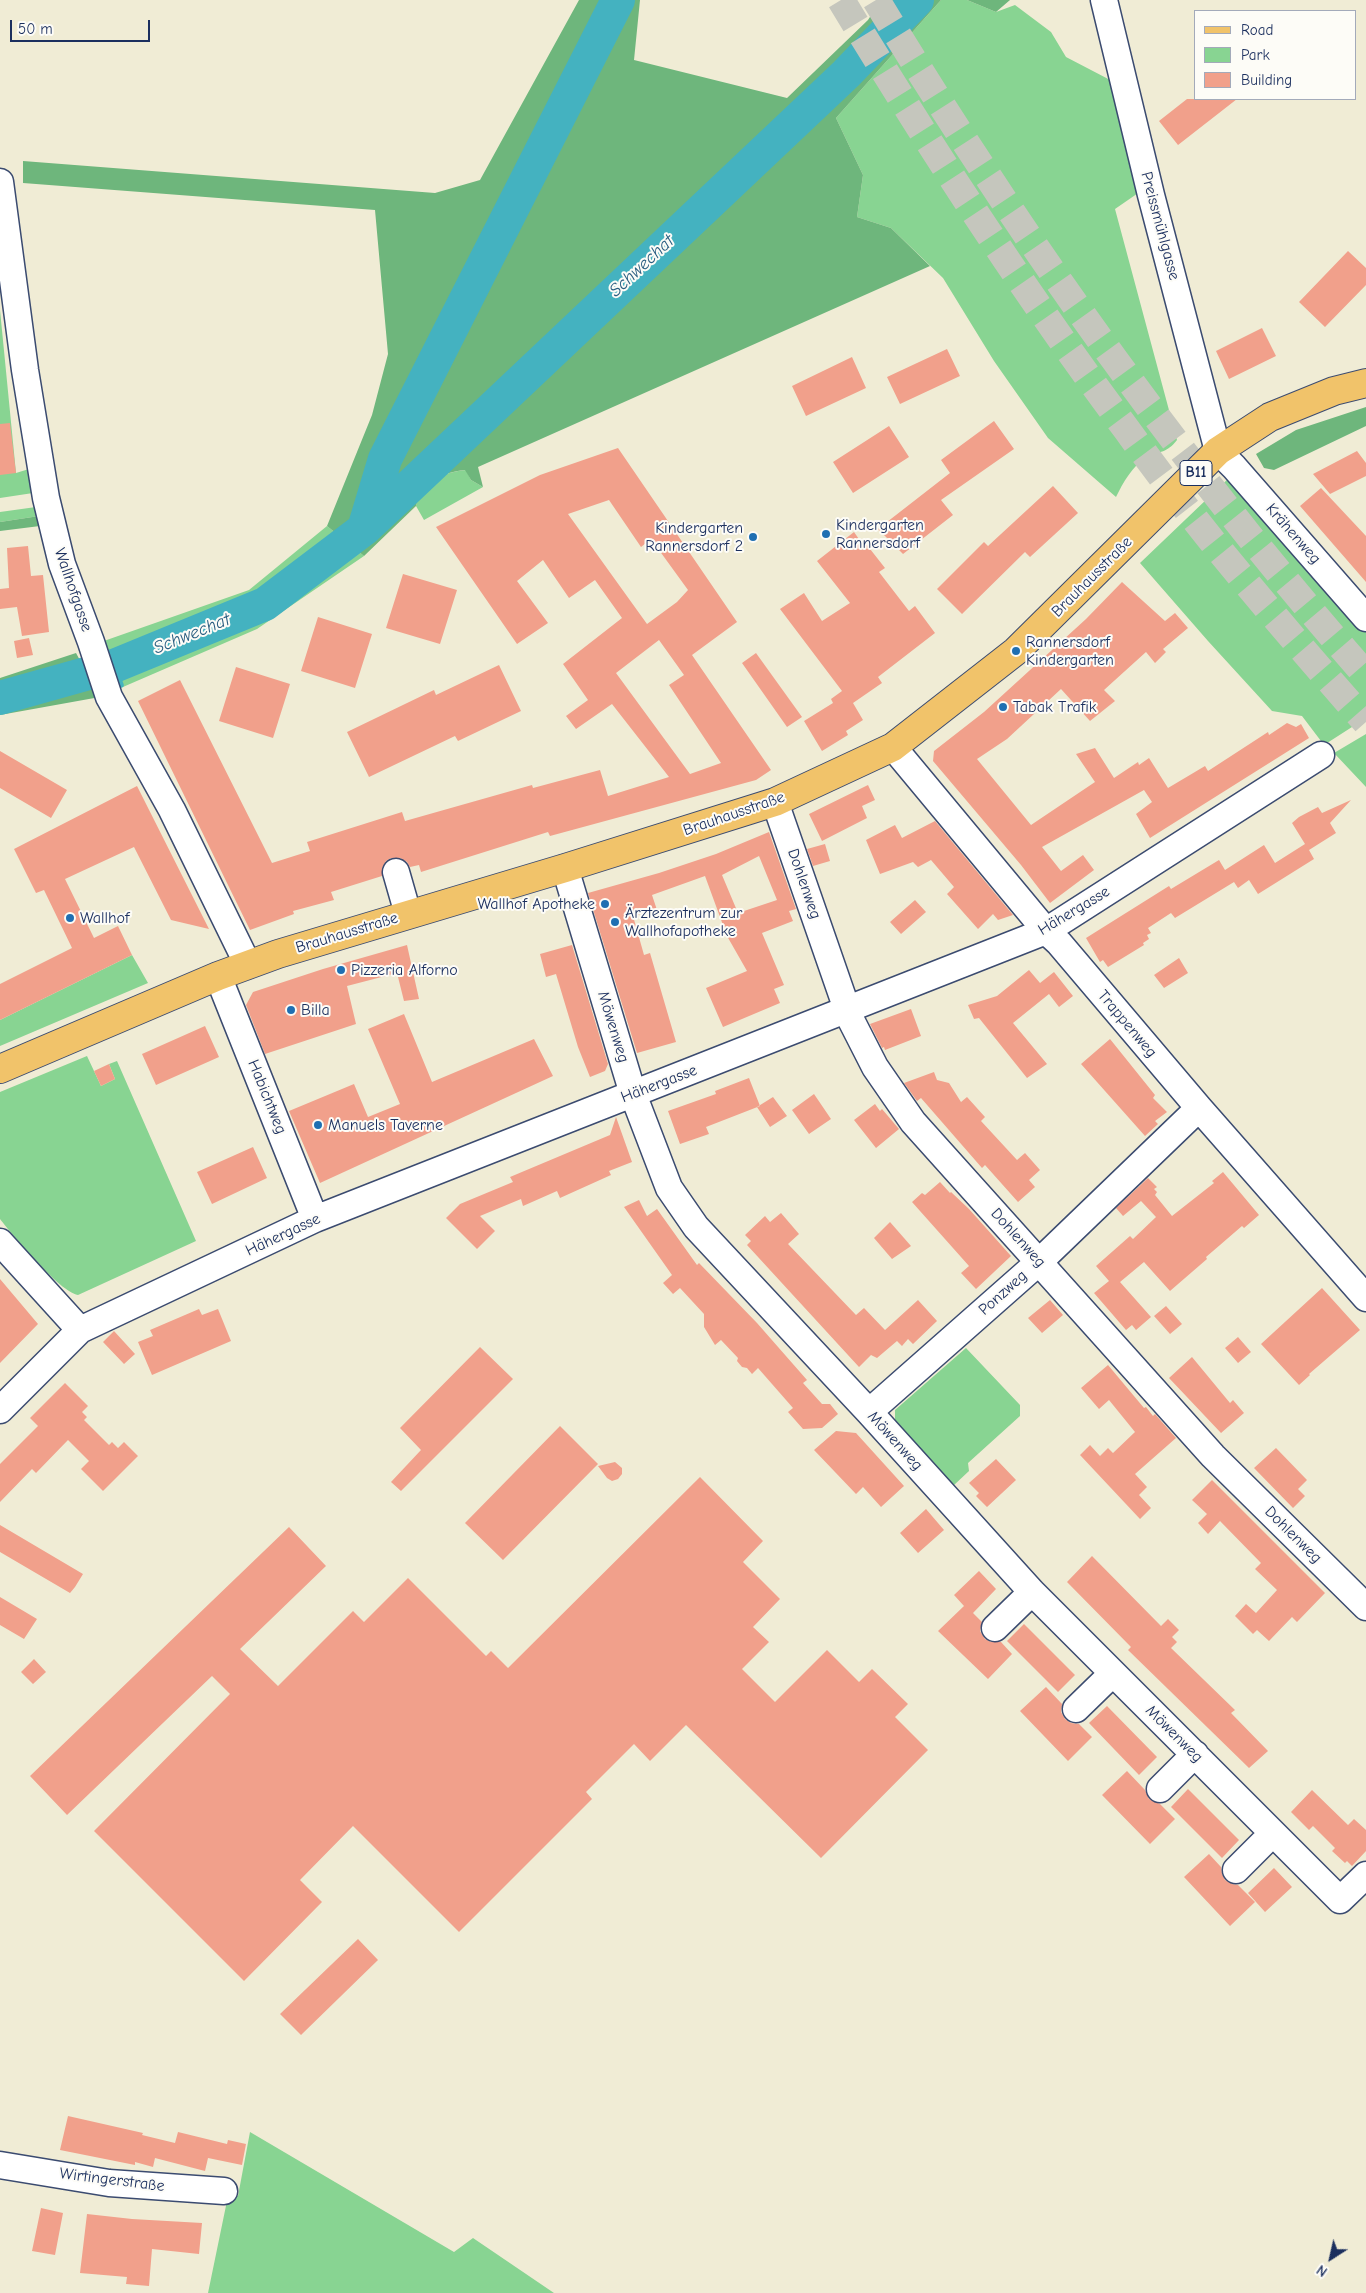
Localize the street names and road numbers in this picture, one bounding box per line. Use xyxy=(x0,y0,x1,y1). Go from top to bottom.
street label: Preissmühlgasse xyxy=(1136,170,1184,282)
road number: B11 xyxy=(1180,460,1212,486)
street label: Krähenweg xyxy=(1261,500,1325,568)
street label: Brauhausstraße xyxy=(1048,533,1136,621)
street label: Wallhofgasse xyxy=(50,546,96,634)
street label: Brauhausstraße xyxy=(681,788,787,840)
street label: Dohlenweg xyxy=(783,846,825,922)
street label: Hähergasse xyxy=(1035,882,1113,940)
street label: Brauhausstraße xyxy=(293,908,401,958)
street label: Trappenweg xyxy=(1093,986,1161,1062)
street label: Möwenweg xyxy=(593,989,633,1065)
street label: Habichtweg xyxy=(243,1057,291,1137)
street label: Hähergasse xyxy=(618,1061,700,1107)
street label: Dohlenweg xyxy=(986,1204,1050,1272)
street label: Hähergasse xyxy=(243,1209,323,1261)
street label: Ponzweg xyxy=(975,1266,1031,1320)
street label: Möwenweg xyxy=(863,1407,927,1475)
street label: Dohlenweg xyxy=(1260,1502,1326,1568)
street label: Möwenweg xyxy=(1141,1701,1207,1767)
street label: Wirtingerstraße xyxy=(58,2164,166,2196)

